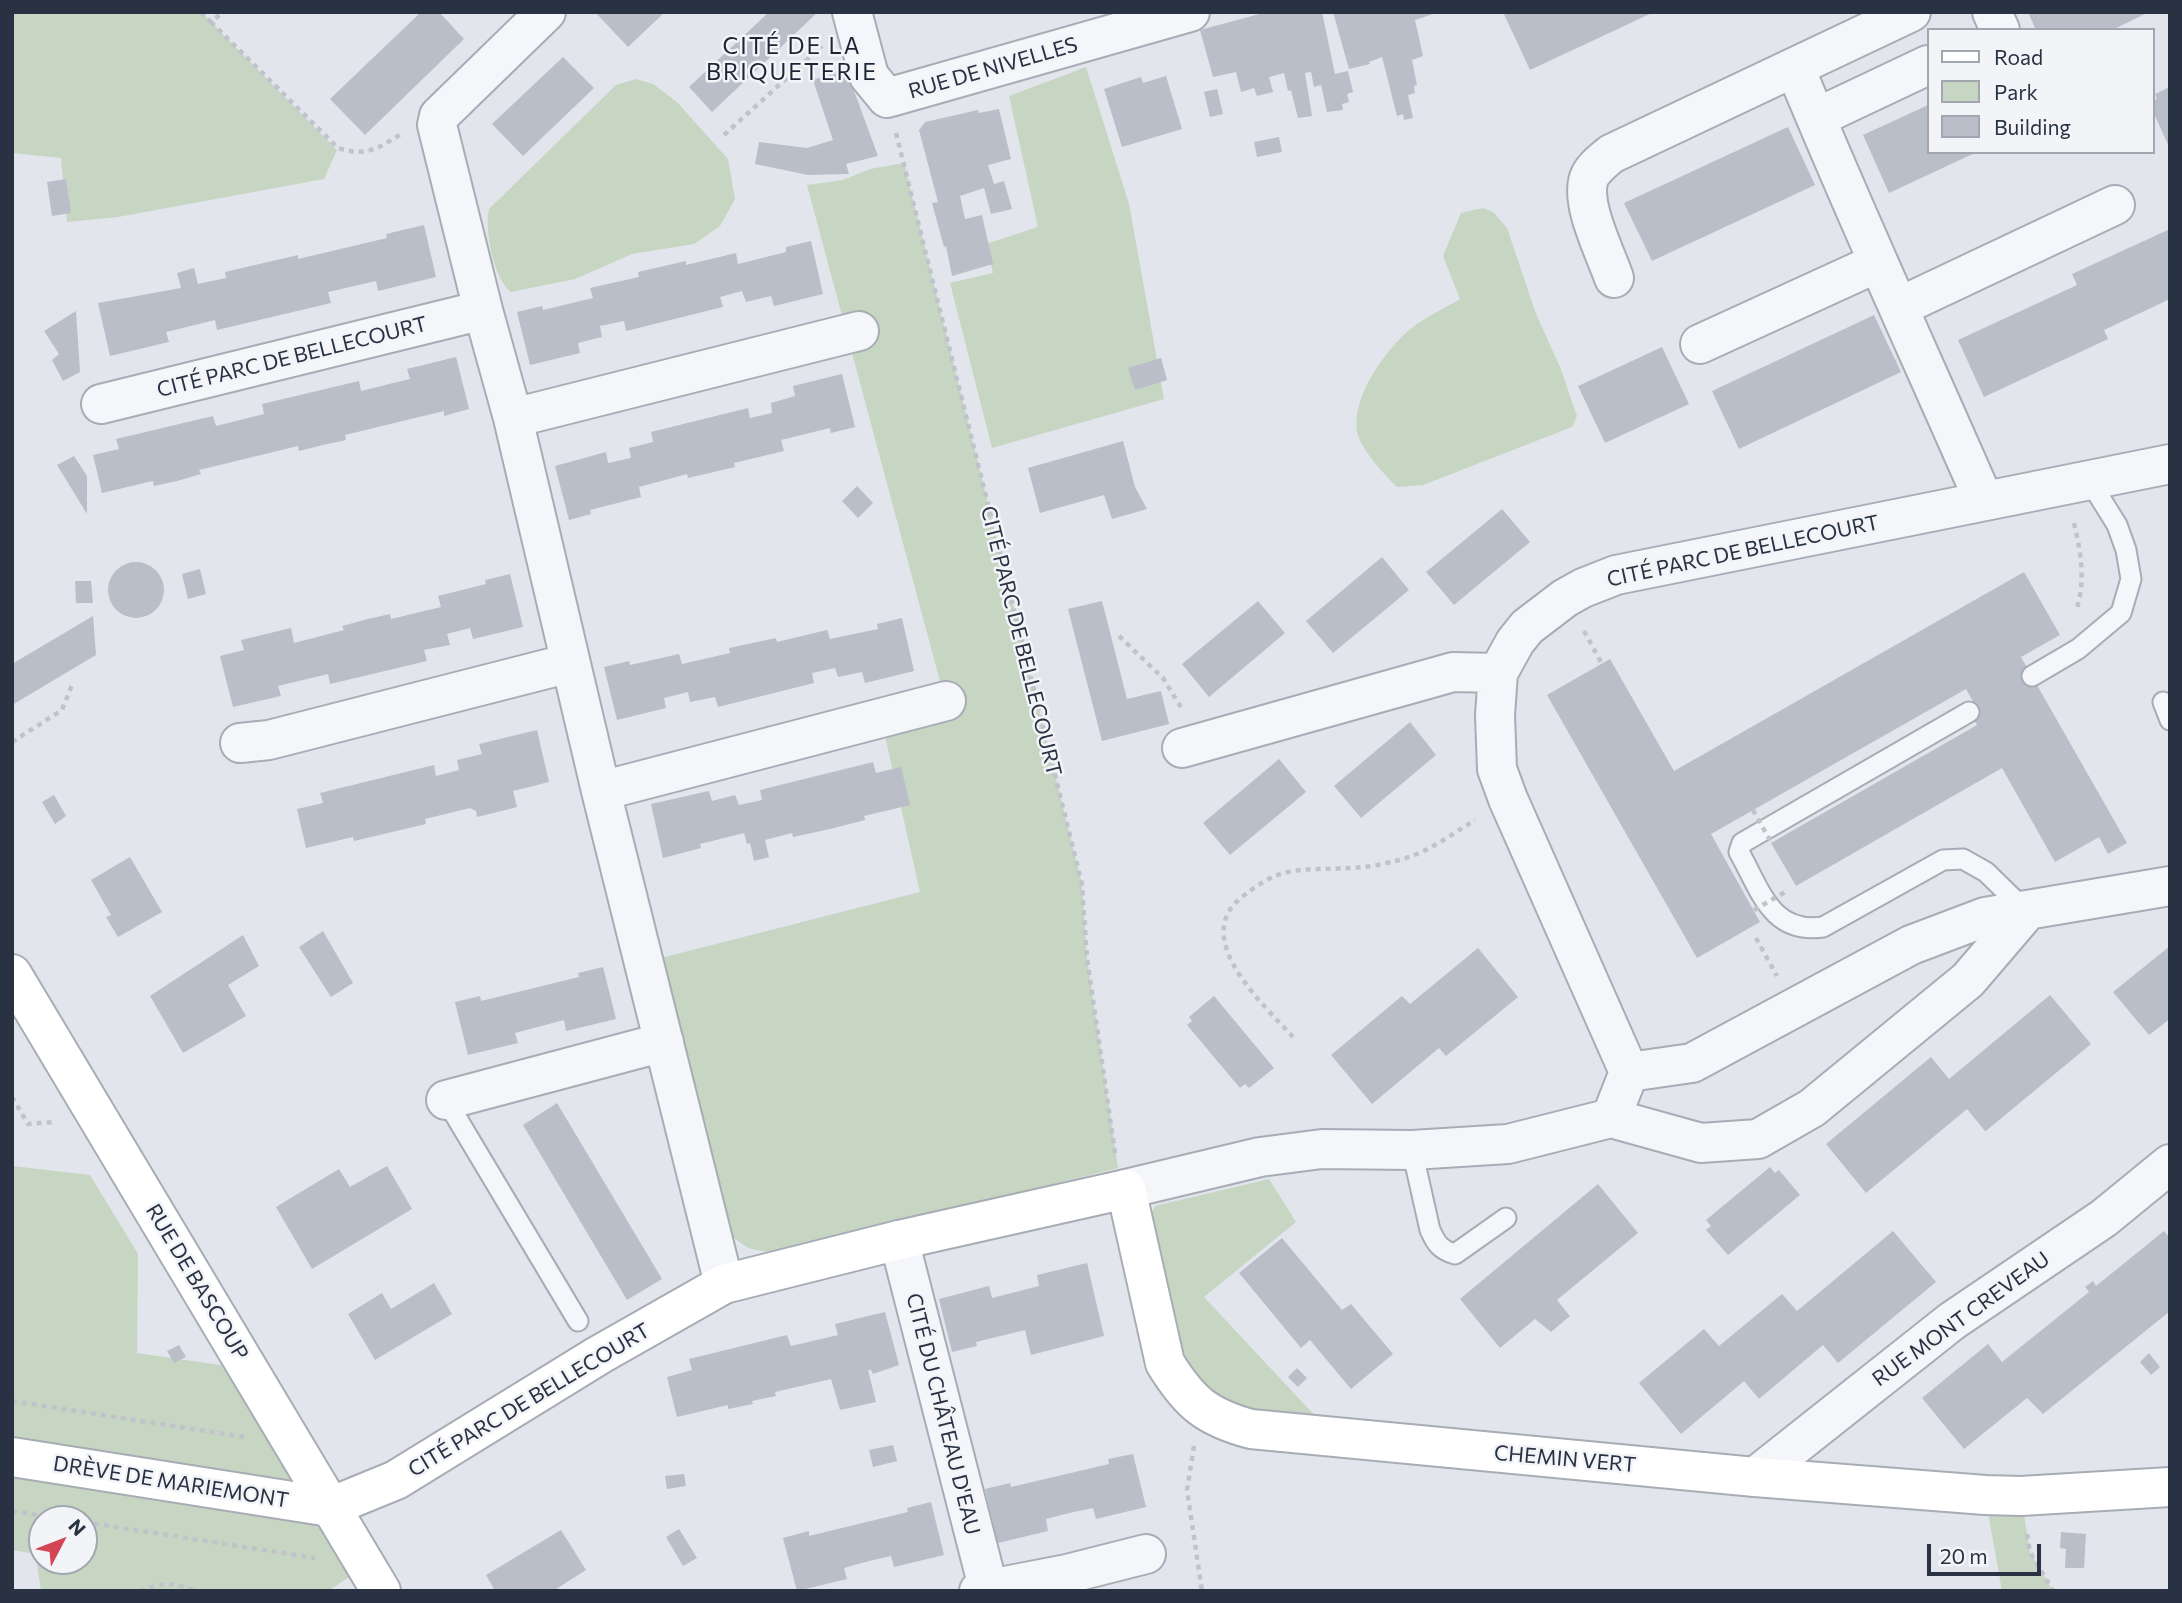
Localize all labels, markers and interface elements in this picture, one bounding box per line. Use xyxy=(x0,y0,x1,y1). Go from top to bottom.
legend xyxy=(1926,28,2154,154)
district label: CITÉ DE LA BRIQUETERIE xyxy=(707,32,877,86)
street label: RUE DE NIVELLES xyxy=(905,32,1081,104)
text: Road xyxy=(1994,44,2043,69)
text: Park xyxy=(1994,79,2038,104)
text: Building xyxy=(1994,114,2071,139)
street label: CITÉ PARC DE BELLECOURT xyxy=(154,311,430,403)
street label: CITÉ PARC DE BELLECOURT xyxy=(975,503,1067,779)
street label: CITÉ PARC DE BELLECOURT xyxy=(1605,510,1881,592)
street label: RUE DE BASCOUP xyxy=(140,1199,254,1365)
street label: RUE MONT CREVEAU xyxy=(1868,1246,2054,1392)
street label: CITÉ DU CHÂTEAU D'EAU xyxy=(901,1290,985,1538)
street label: CITÉ PARC DE BELLECOURT xyxy=(404,1318,654,1482)
street label: CHEMIN VERT xyxy=(1493,1440,1637,1478)
street label: DRÈVE DE MARIEMONT xyxy=(51,1451,291,1513)
north arrow xyxy=(28,1505,98,1575)
text: N xyxy=(64,1514,91,1540)
scale bar xyxy=(1930,1530,2044,1574)
text: 20 m xyxy=(1940,1543,1988,1568)

